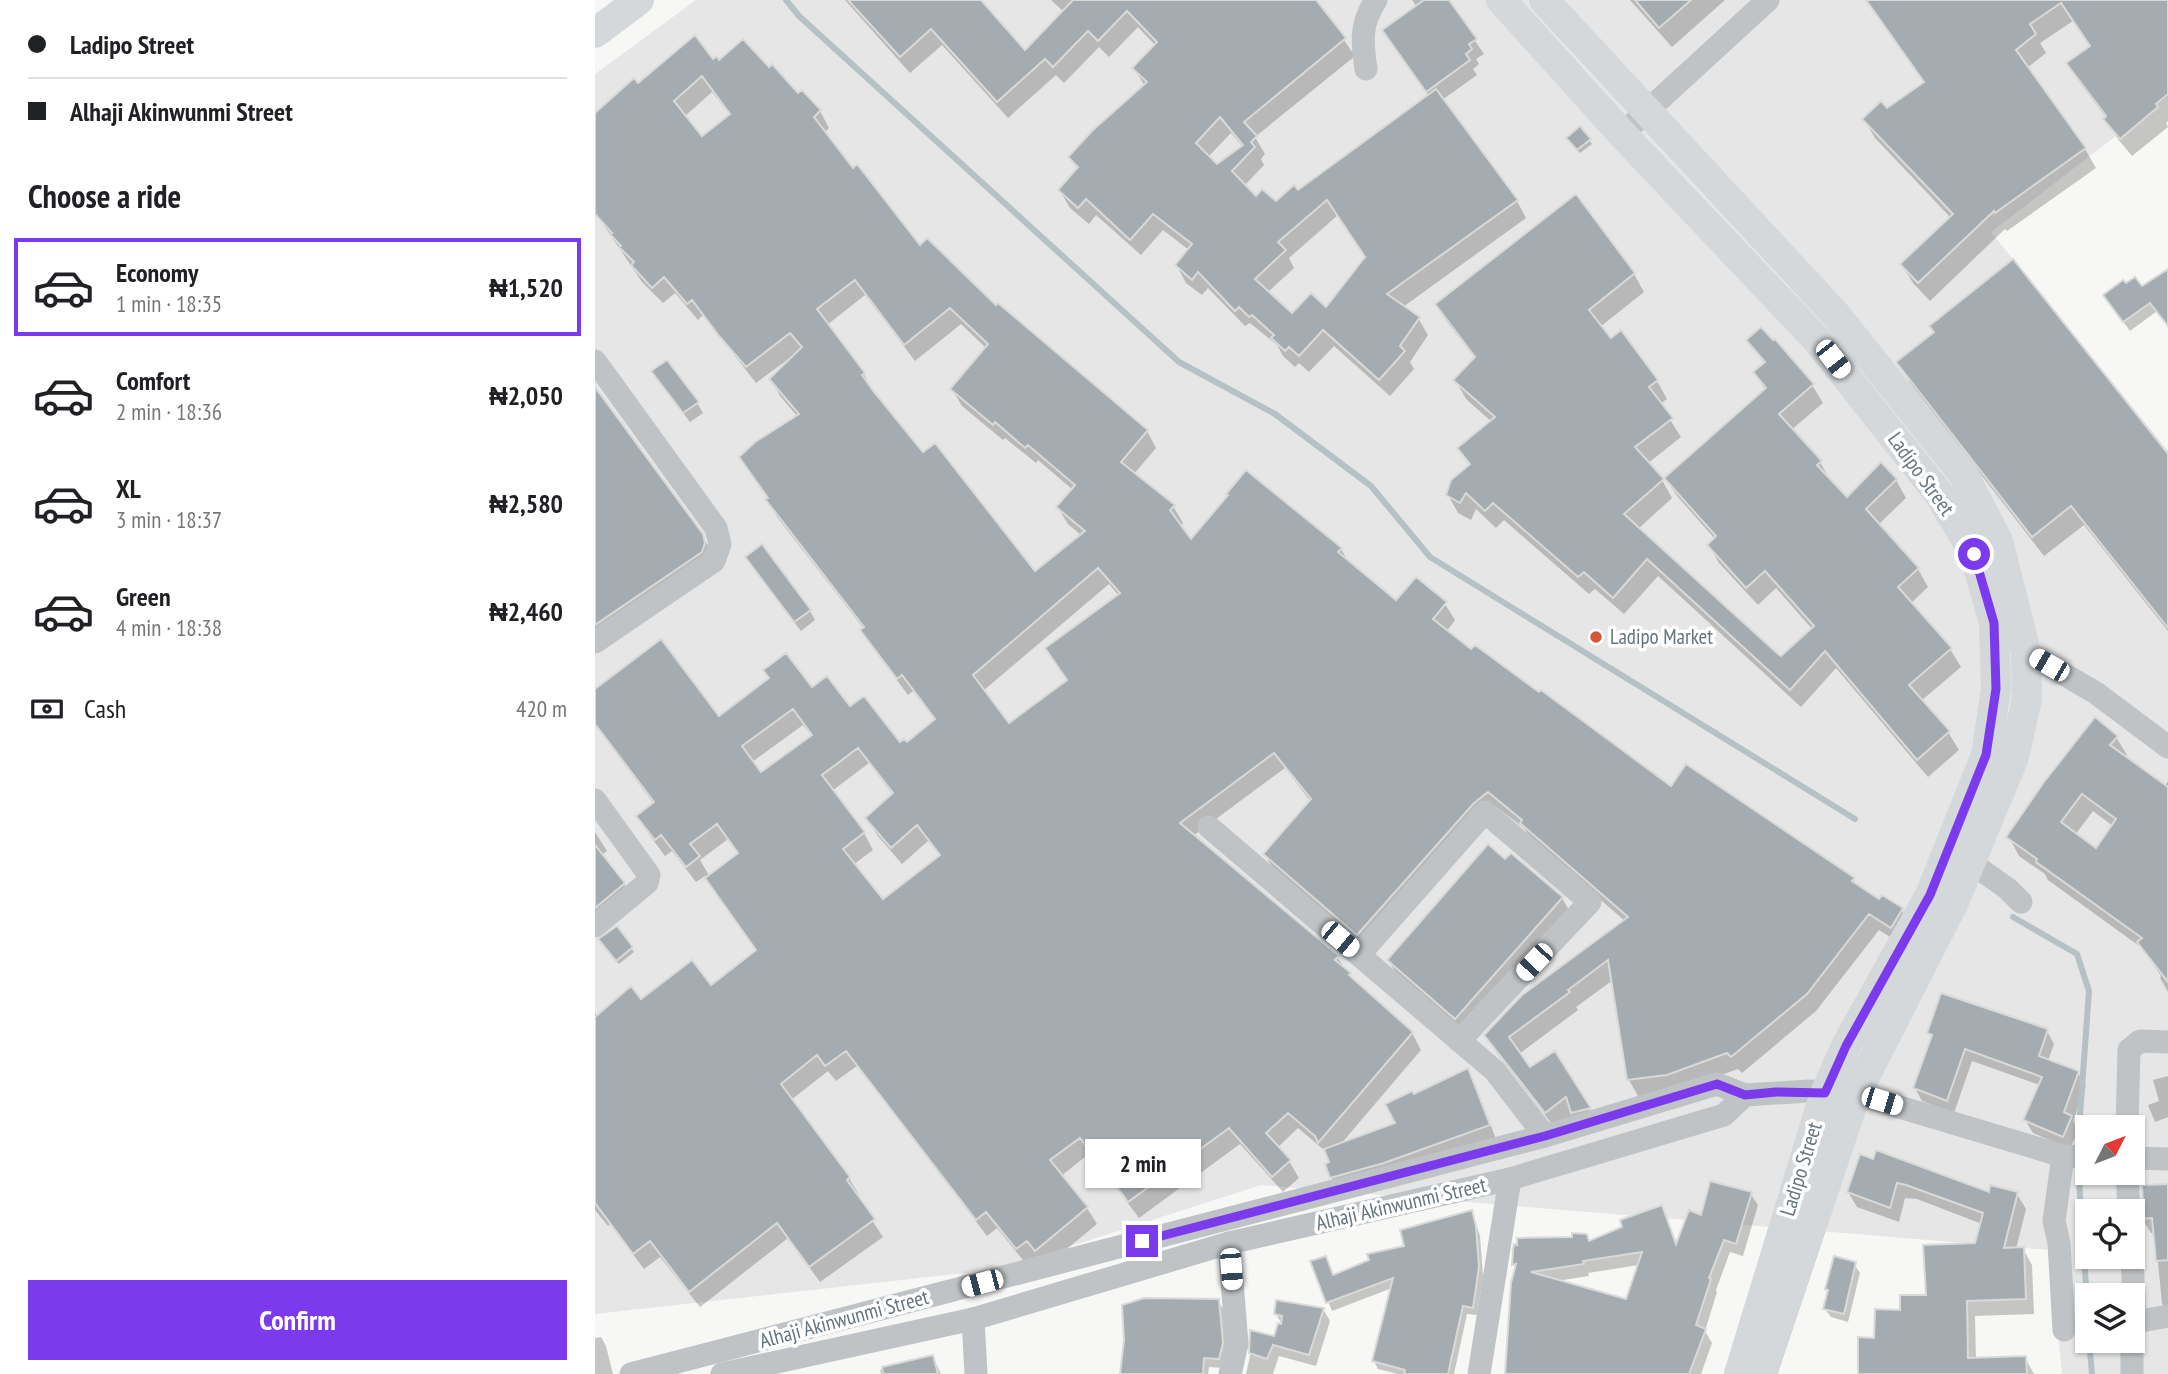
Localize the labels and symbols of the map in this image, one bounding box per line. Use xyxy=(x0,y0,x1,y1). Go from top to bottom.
car xyxy=(1812,336,1855,382)
street label: Ladipo Street xyxy=(1882,427,1961,521)
route start xyxy=(1958,538,1990,570)
place label: Ladipo Market xyxy=(1610,623,1713,650)
marker: Ladipo Market xyxy=(1588,629,1604,645)
car xyxy=(2026,645,2073,685)
car xyxy=(1318,917,1363,961)
car xyxy=(1512,939,1557,985)
car xyxy=(1859,1085,1906,1117)
north arrow xyxy=(2075,1115,2145,1185)
street label: Ladipo Street xyxy=(1773,1119,1828,1219)
callout: 2 min xyxy=(1084,1140,1200,1188)
street label: Alhaji Akinwunmi Street xyxy=(1313,1171,1489,1236)
route end xyxy=(1126,1225,1158,1257)
car xyxy=(1220,1247,1243,1291)
car xyxy=(959,1267,1006,1299)
street label: Alhaji Akinwunmi Street xyxy=(756,1283,932,1354)

